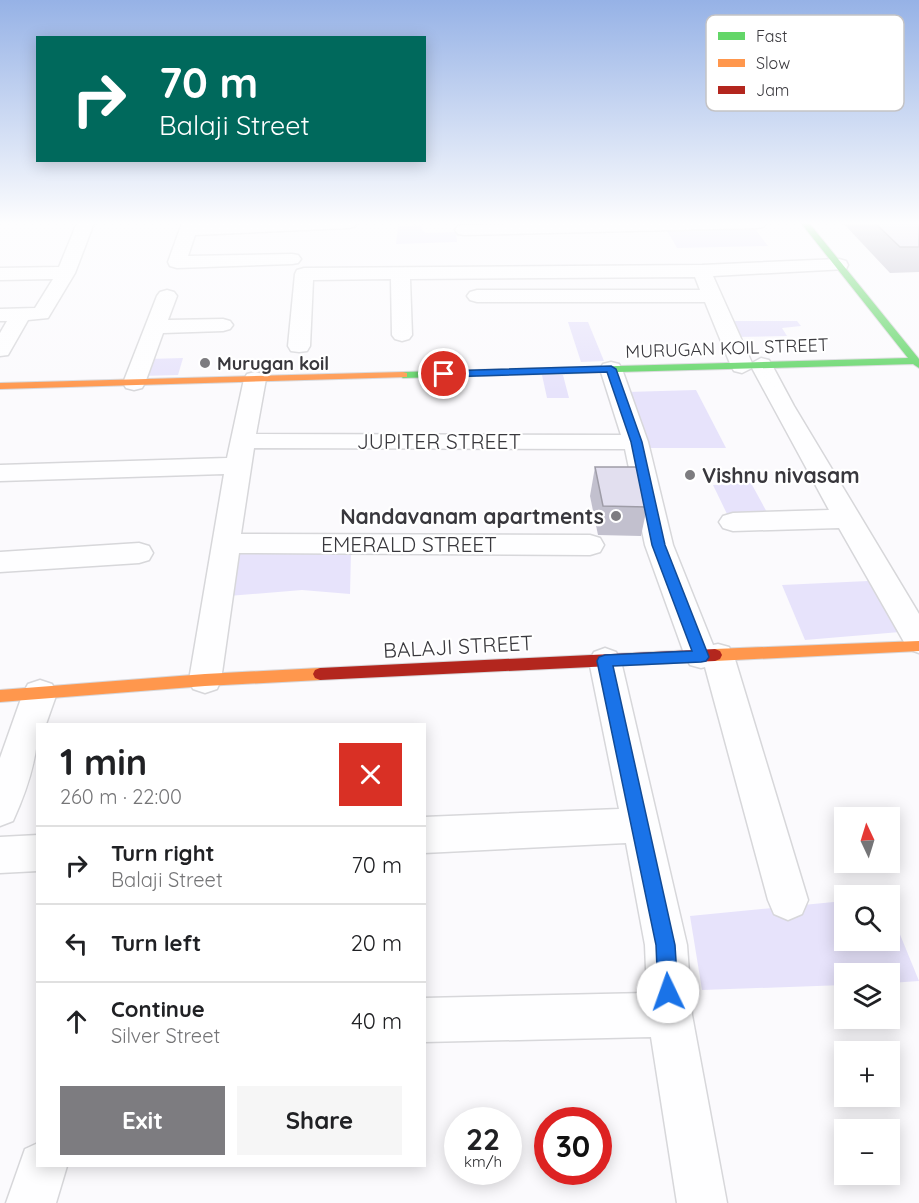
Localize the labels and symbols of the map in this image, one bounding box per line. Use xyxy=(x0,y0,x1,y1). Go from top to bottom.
legend xyxy=(706,15,904,111)
text: Fast xyxy=(756,26,787,46)
text: Slow xyxy=(756,53,790,73)
text: Jam xyxy=(756,80,789,100)
street label: MURUGAN KOIL STREET xyxy=(625,333,829,363)
pin xyxy=(418,348,469,399)
place label: Murugan koil xyxy=(217,352,329,375)
marker: Murugan koil xyxy=(198,356,212,370)
street label: JUPITER STREET xyxy=(357,428,521,454)
place label: Vishnu nivasam xyxy=(702,462,860,488)
marker: Vishnu nivasam xyxy=(683,468,697,482)
place label: Nandavanam apartments xyxy=(340,503,604,529)
marker: Nandavanam apartments xyxy=(609,509,623,523)
street label: EMERALD STREET xyxy=(321,531,497,557)
street label: BALAJI STREET xyxy=(382,629,534,663)
north arrow xyxy=(834,807,900,873)
position arrow xyxy=(636,960,700,1024)
speed limit sign: 30 xyxy=(534,1107,612,1185)

